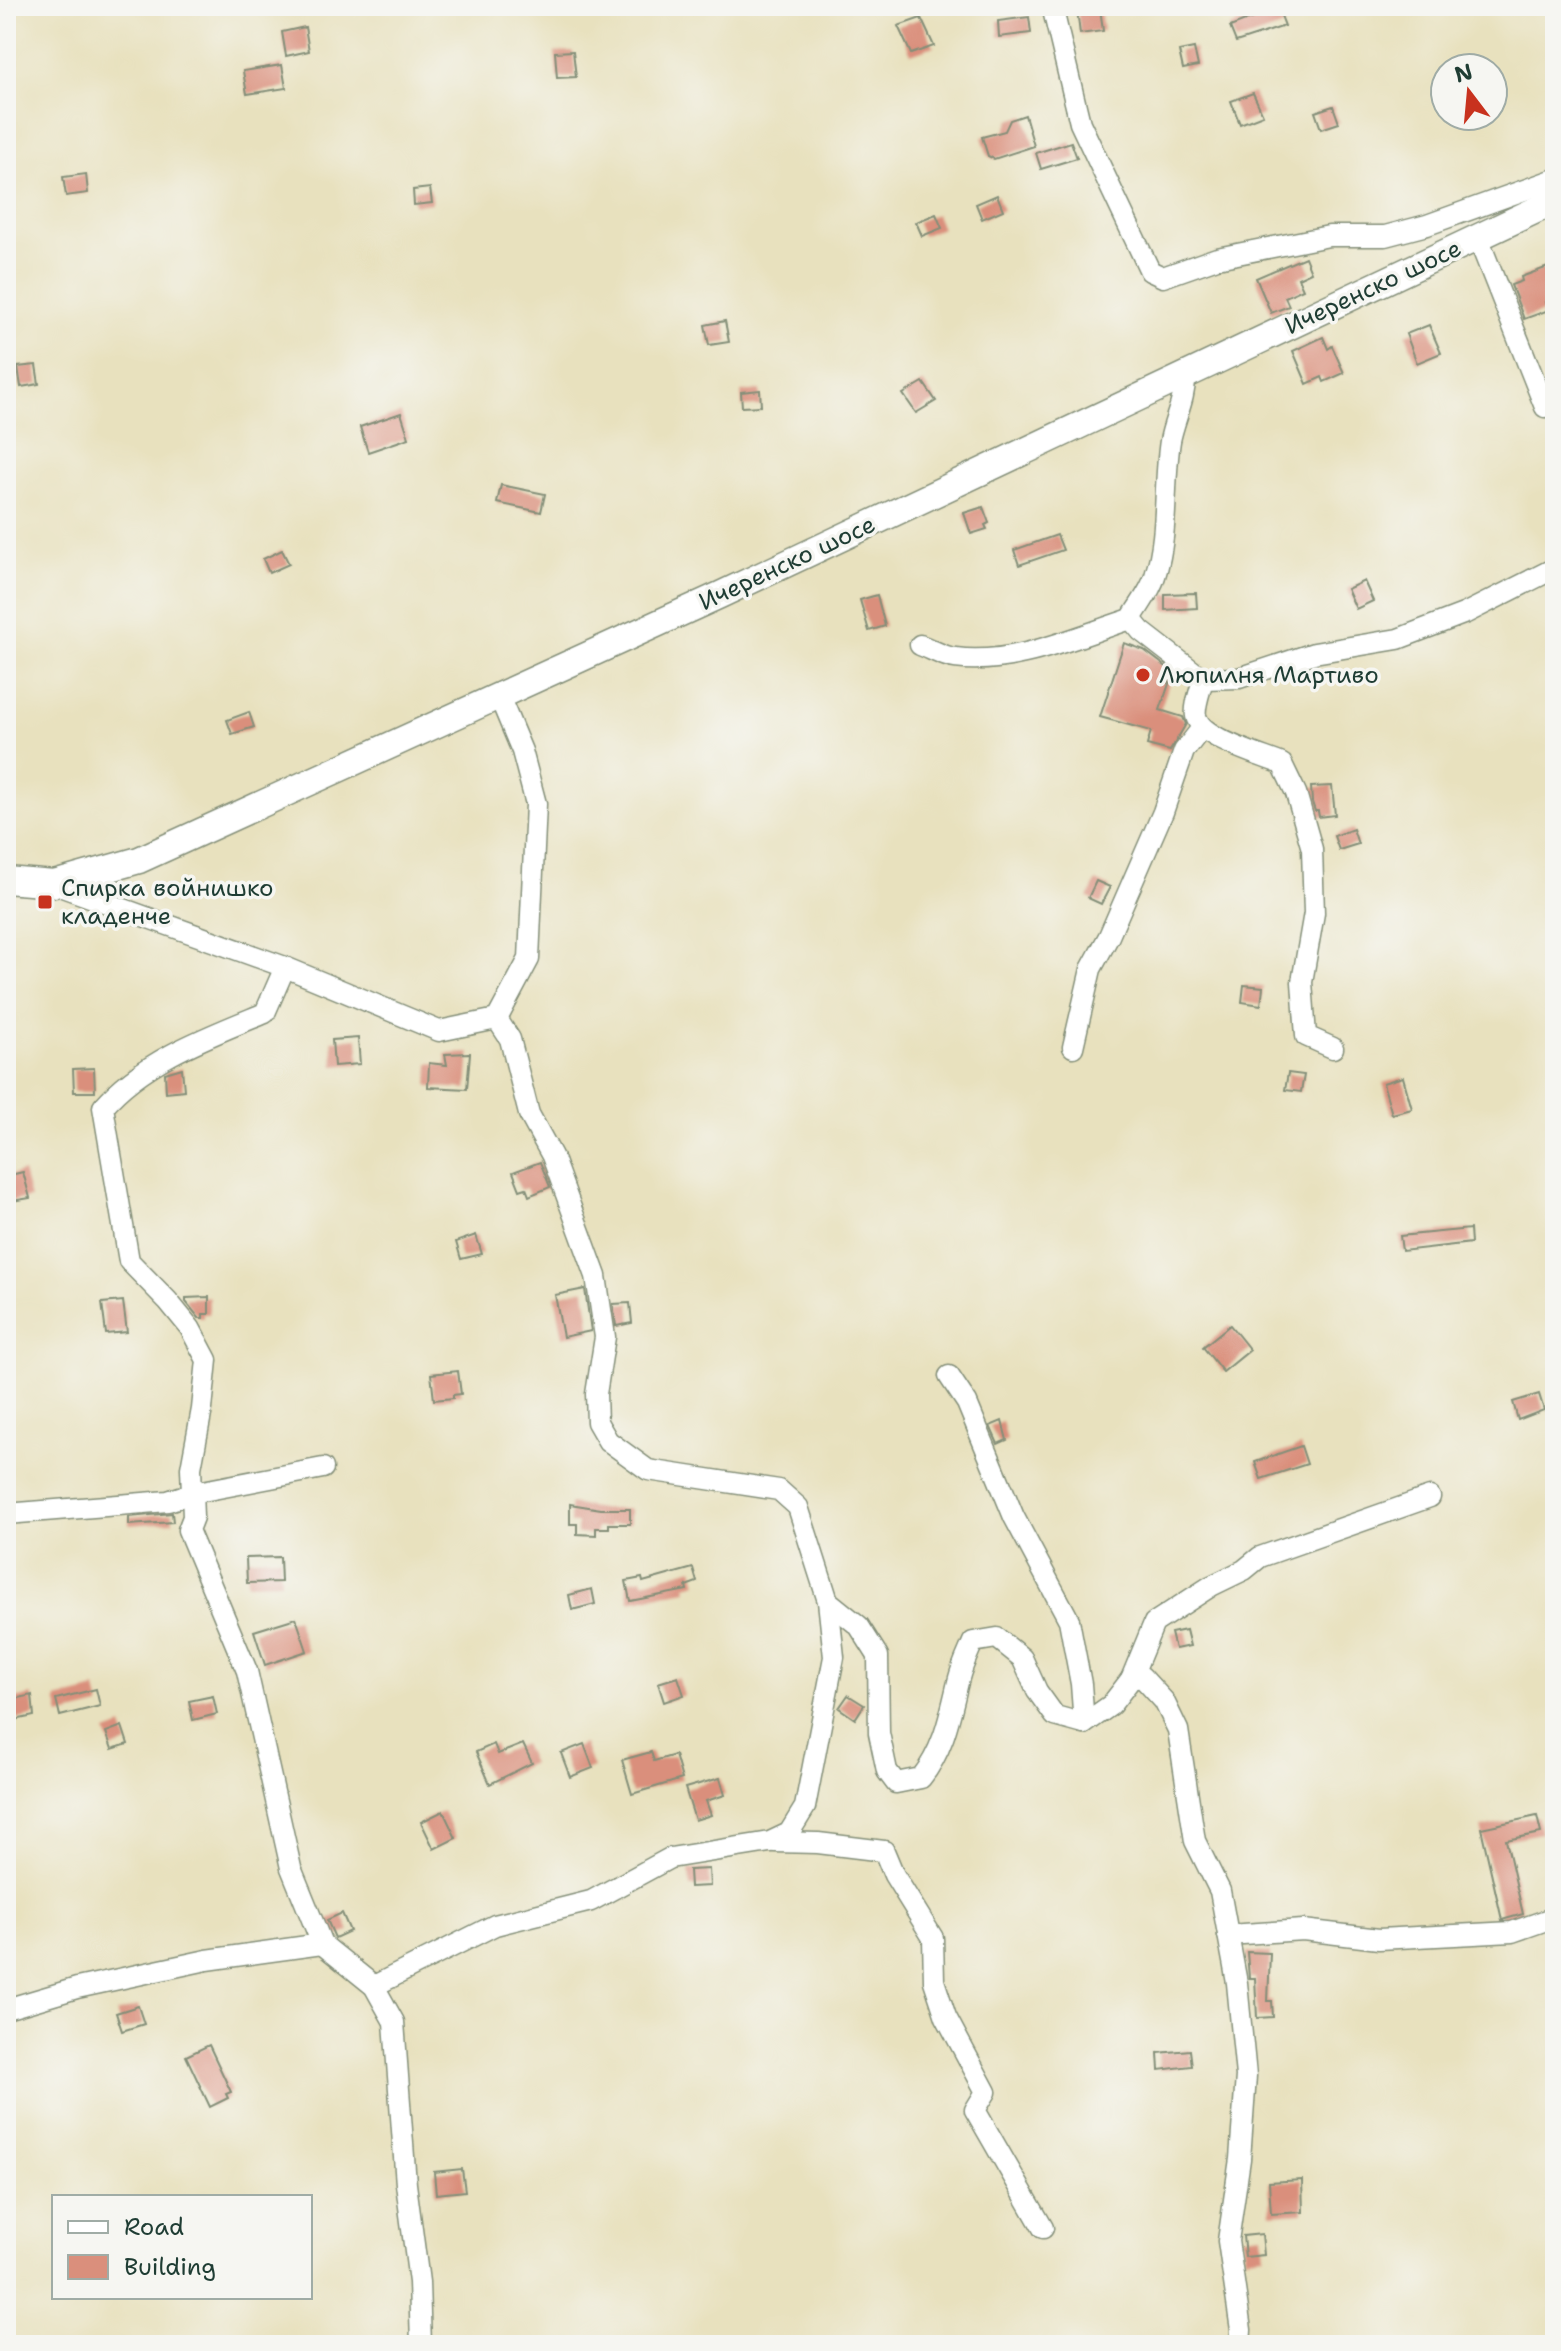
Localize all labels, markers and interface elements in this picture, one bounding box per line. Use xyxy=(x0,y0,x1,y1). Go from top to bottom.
north arrow xyxy=(1429,52,1509,132)
text: N xyxy=(1451,57,1476,90)
street label: Ичеренско шосе xyxy=(1279,232,1467,342)
street label: Ичеренско шосе xyxy=(693,508,881,618)
place label: Люпилня Мартиво xyxy=(1159,659,1379,691)
marker: Люпилня Мартиво xyxy=(1134,666,1152,684)
place label: Спирка войнишко кладенче xyxy=(61,872,274,932)
marker: Спирка войнишко кладенче xyxy=(36,893,54,911)
legend xyxy=(52,2195,312,2299)
text: Road xyxy=(124,2211,184,2243)
text: Building xyxy=(124,2251,216,2283)

